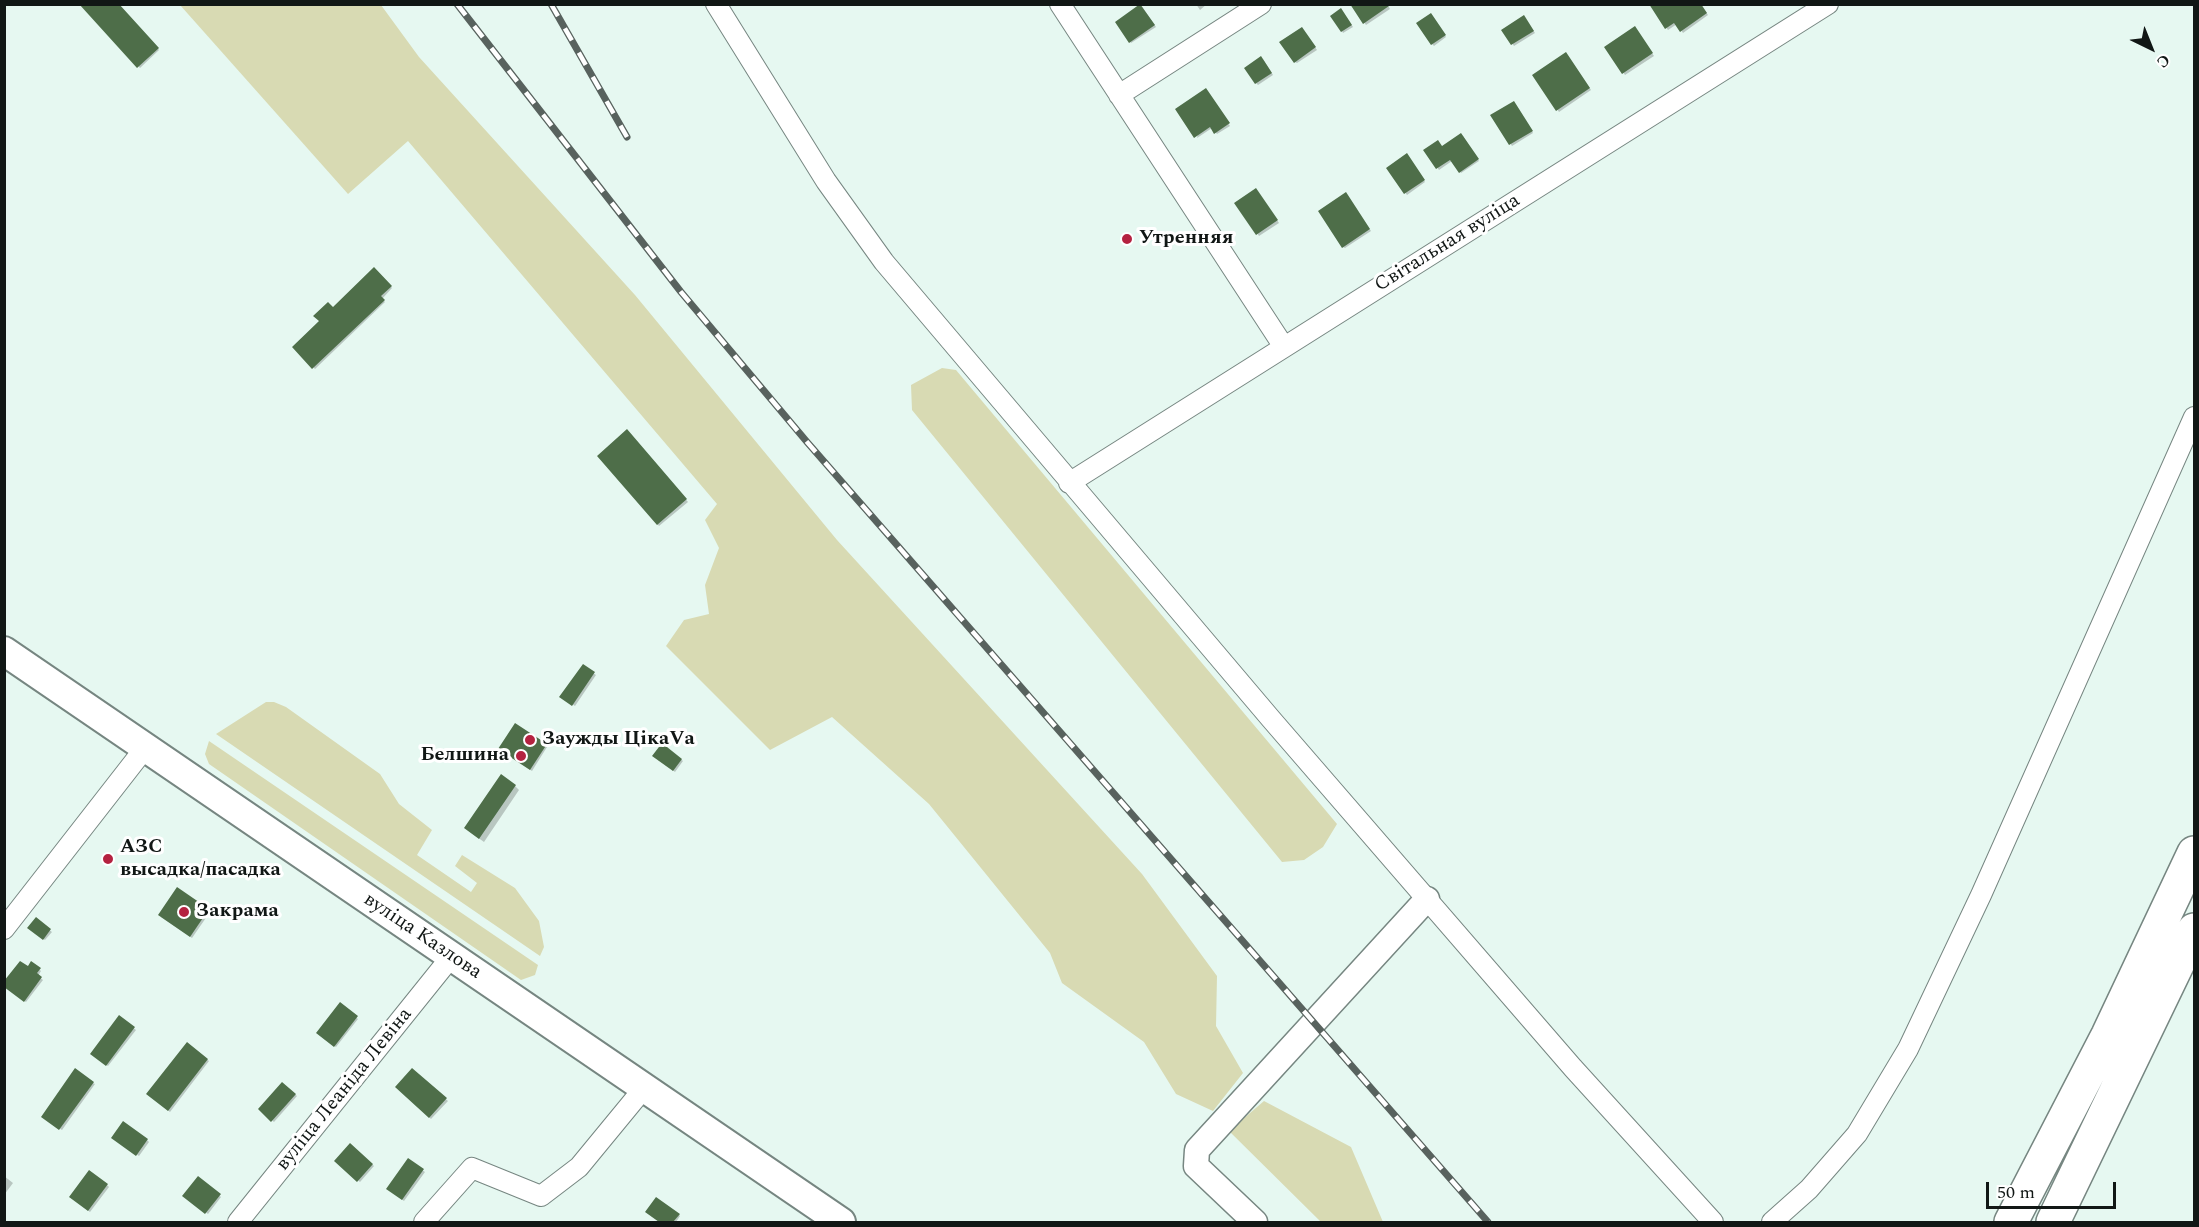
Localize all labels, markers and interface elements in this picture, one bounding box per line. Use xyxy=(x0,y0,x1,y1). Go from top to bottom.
north arrow xyxy=(2121,18,2181,78)
text: С xyxy=(2151,48,2176,74)
street label: Світальная вуліца xyxy=(1371,190,1525,298)
place label: Утренняя xyxy=(1139,227,1233,251)
marker: Утренняя xyxy=(1120,232,1134,246)
place label: Заужды ЦікаVа xyxy=(542,728,695,752)
marker: Заужды ЦікаVа xyxy=(523,733,537,747)
place label: Белшина xyxy=(420,744,509,768)
marker: Белшина xyxy=(514,749,528,763)
place label: АЗС высадка/пасадка xyxy=(120,836,281,883)
marker: АЗС высадка/пасадка xyxy=(101,852,115,866)
street label: вуліца Казлова xyxy=(358,889,486,985)
place label: Закрама xyxy=(196,900,279,924)
marker: Закрама xyxy=(177,905,191,919)
street label: вуліца Леаніда Левіна xyxy=(272,1004,418,1176)
scale bar xyxy=(1989,1170,2120,1208)
text: 50 m xyxy=(1997,1179,2035,1206)

